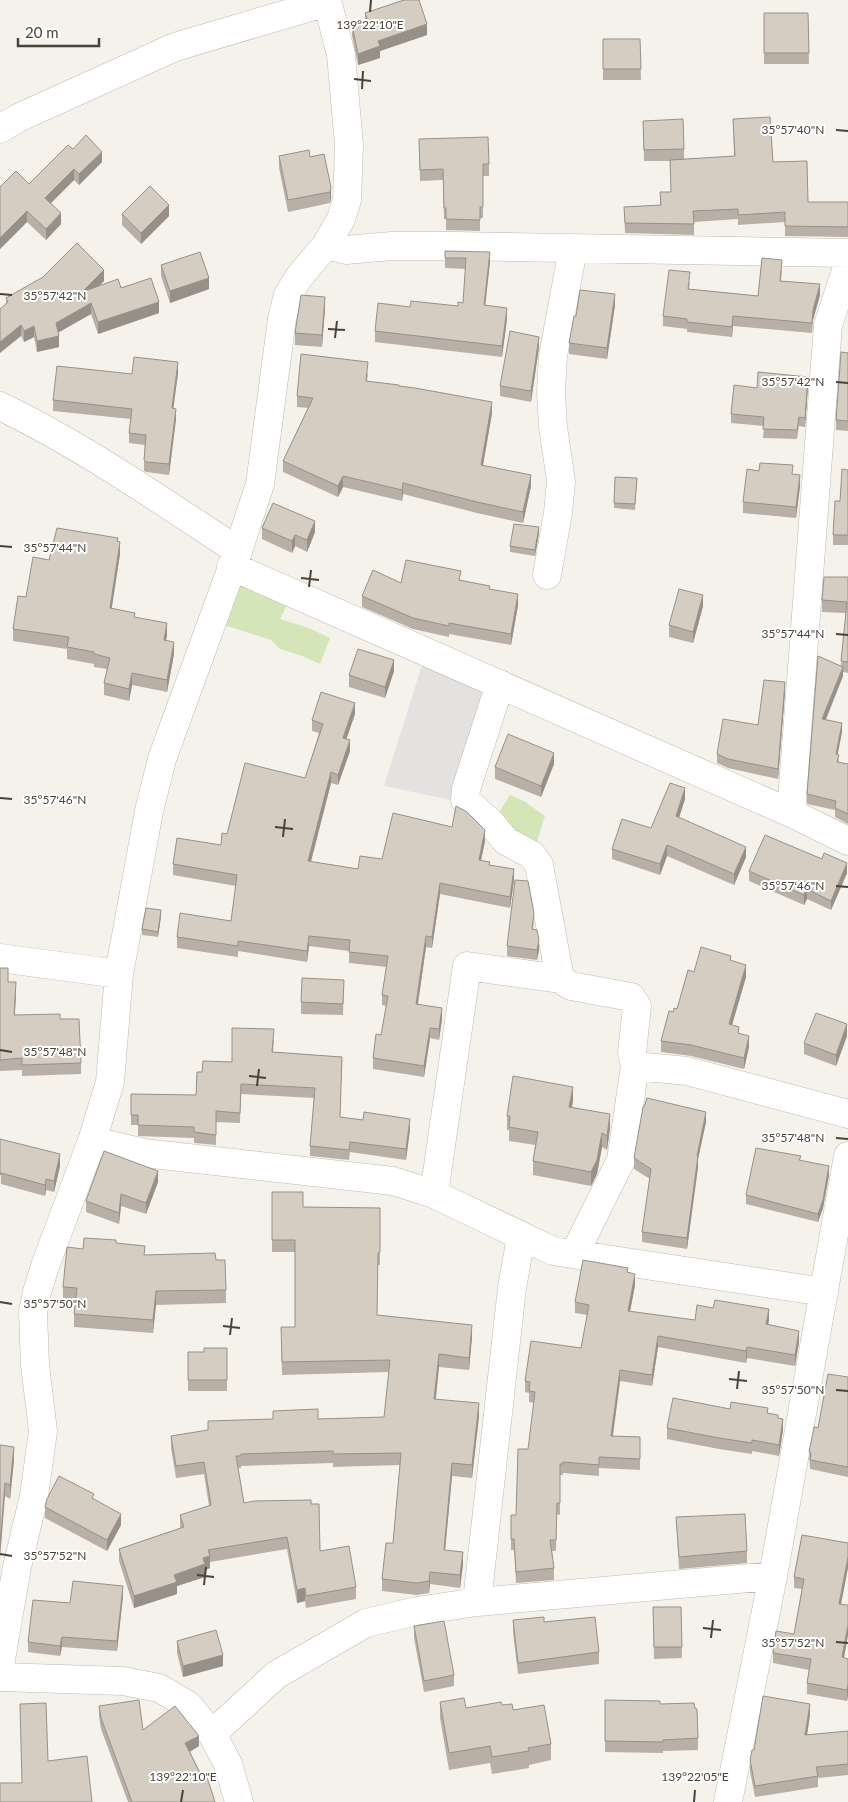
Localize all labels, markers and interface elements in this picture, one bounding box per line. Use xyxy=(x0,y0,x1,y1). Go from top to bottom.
scale bar xyxy=(18,15,99,47)
text: 139°22'10"E xyxy=(336,17,404,32)
text: 20 m xyxy=(25,23,59,41)
text: 35°57'40"N xyxy=(762,122,824,137)
text: 35°57'42"N xyxy=(24,288,86,303)
text: 35°57'42"N xyxy=(762,374,824,389)
text: 35°57'44"N xyxy=(24,540,86,555)
text: 35°57'44"N xyxy=(762,626,824,641)
text: 35°57'46"N xyxy=(24,792,86,807)
text: 35°57'46"N xyxy=(762,878,824,893)
text: 35°57'48"N xyxy=(24,1044,86,1059)
text: 35°57'48"N xyxy=(762,1130,824,1145)
text: 35°57'50"N xyxy=(24,1296,86,1311)
text: 35°57'50"N xyxy=(762,1382,824,1397)
text: 35°57'52"N xyxy=(24,1548,86,1563)
text: 35°57'52"N xyxy=(762,1635,824,1650)
text: 139°22'10"E xyxy=(149,1769,217,1784)
text: 139°22'05"E xyxy=(661,1769,729,1784)

